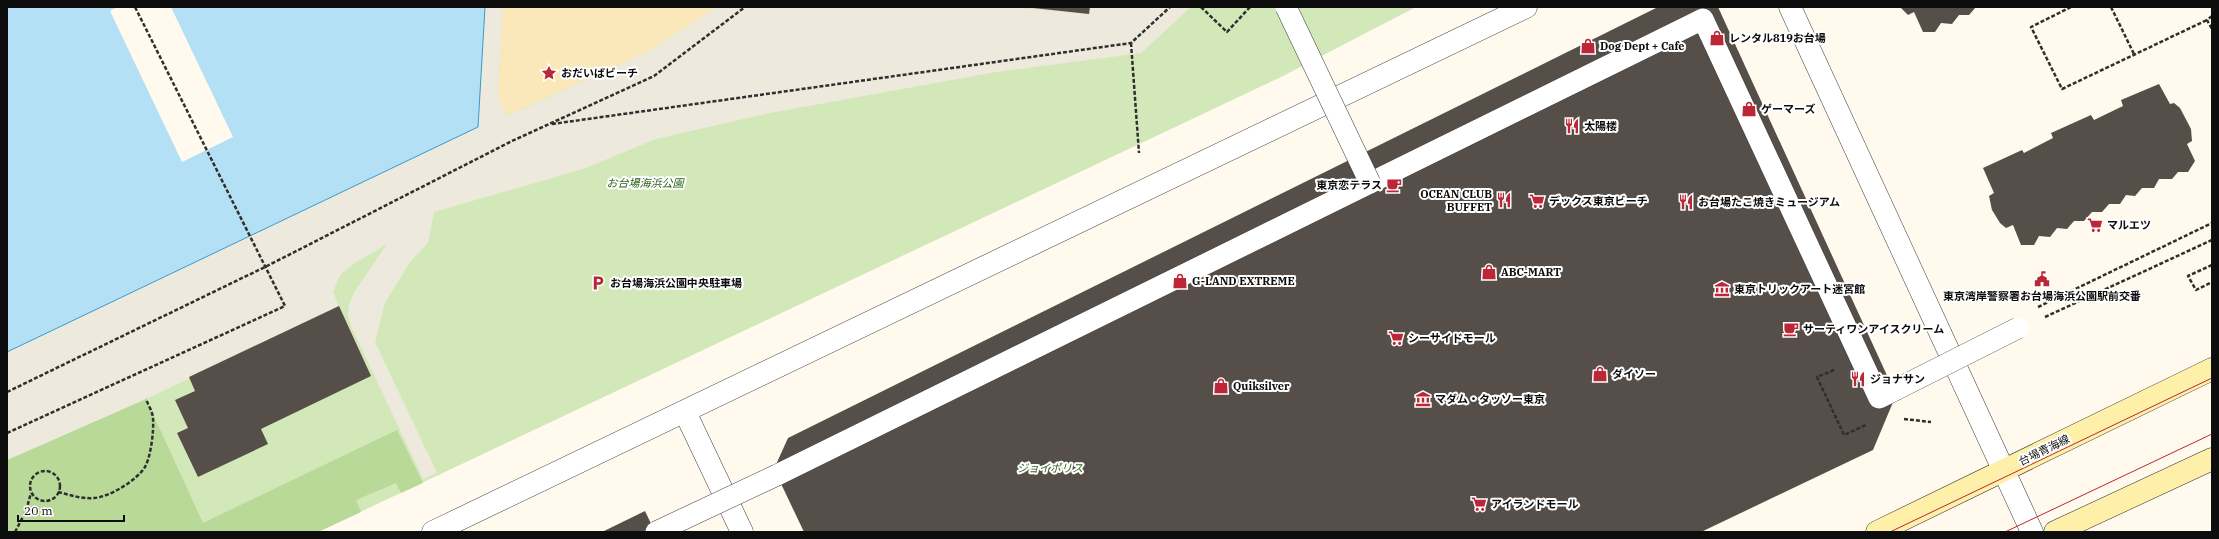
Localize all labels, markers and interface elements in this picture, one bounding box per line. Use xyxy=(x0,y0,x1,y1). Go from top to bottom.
shop icon: レンタル819お台場 xyxy=(1708,29,1726,47)
place label: レンタル819お台場 xyxy=(1729,31,1826,45)
shop icon: Dog Dept + Cafe xyxy=(1579,37,1597,55)
place label: Dog Dept + Cafe xyxy=(1600,39,1685,53)
place icon: おだいばビーチ xyxy=(540,64,558,82)
place label: おだいばビーチ xyxy=(561,66,638,80)
shop icon: ゲーマーズ xyxy=(1740,100,1758,118)
place label: ゲーマーズ xyxy=(1761,102,1815,116)
restaurant icon: 太陽楼 xyxy=(1563,117,1581,135)
place label: 太陽楼 xyxy=(1584,119,1617,133)
park label: お台場海浜公園 xyxy=(607,176,685,190)
cafe icon: 東京恋テラス xyxy=(1385,176,1403,194)
place label: 東京恋テラス xyxy=(1316,178,1382,192)
place label: OCEAN CLUB BUFFET xyxy=(1420,187,1492,214)
restaurant icon: OCEAN CLUB BUFFET xyxy=(1495,191,1513,209)
supermarket icon: デックス東京ビーチ xyxy=(1528,192,1546,210)
restaurant icon: お台場たこ焼きミュージアム xyxy=(1677,193,1695,211)
place label: デックス東京ビーチ xyxy=(1549,194,1648,208)
place label: お台場たこ焼きミュージアム xyxy=(1698,195,1840,209)
supermarket icon: マルエツ xyxy=(2086,216,2104,234)
place label: マルエツ xyxy=(2107,218,2151,232)
shop icon: ABC-MART xyxy=(1480,263,1498,281)
place label: ABC-MART xyxy=(1501,265,1561,279)
public building icon: 東京湾岸警察署お台場海浜公園駅前交番 xyxy=(2033,270,2051,288)
shop icon: G-LAND EXTREME xyxy=(1171,272,1189,290)
parking icon: お台場海浜公園中央駐車場 xyxy=(589,274,607,292)
place label: G-LAND EXTREME xyxy=(1192,274,1295,288)
place label: お台場海浜公園中央駐車場 xyxy=(610,276,742,290)
museum icon: 東京トリックアート迷宮館 xyxy=(1713,280,1731,298)
place label: 東京トリックアート迷宮館 xyxy=(1734,282,1865,296)
place label: 東京湾岸警察署お台場海浜公園駅前交番 xyxy=(1943,289,2141,303)
cafe icon: サーティワンアイスクリーム xyxy=(1782,320,1800,338)
place label: サーティワンアイスクリーム xyxy=(1803,322,1944,336)
supermarket icon: シーサイドモール xyxy=(1387,329,1405,347)
place label: シーサイドモール xyxy=(1408,331,1496,345)
shop icon: ダイソー xyxy=(1591,365,1609,383)
place label: ダイソー xyxy=(1612,367,1656,381)
restaurant icon: ジョナサン xyxy=(1849,370,1867,388)
place label: ジョナサン xyxy=(1870,372,1925,386)
shop icon: Quiksilver xyxy=(1212,377,1230,395)
place label: Quiksilver xyxy=(1233,379,1290,393)
museum icon: マダム・タッソー東京 xyxy=(1414,390,1432,408)
place label: マダム・タッソー東京 xyxy=(1435,392,1545,406)
street label: 台場青海線 xyxy=(2016,432,2072,468)
park label: ジョイポリス xyxy=(1017,461,1083,475)
supermarket icon: アイランドモール xyxy=(1470,495,1488,513)
scale bar xyxy=(18,497,124,523)
place label: アイランドモール xyxy=(1491,497,1578,511)
text: 20 m xyxy=(24,503,53,518)

